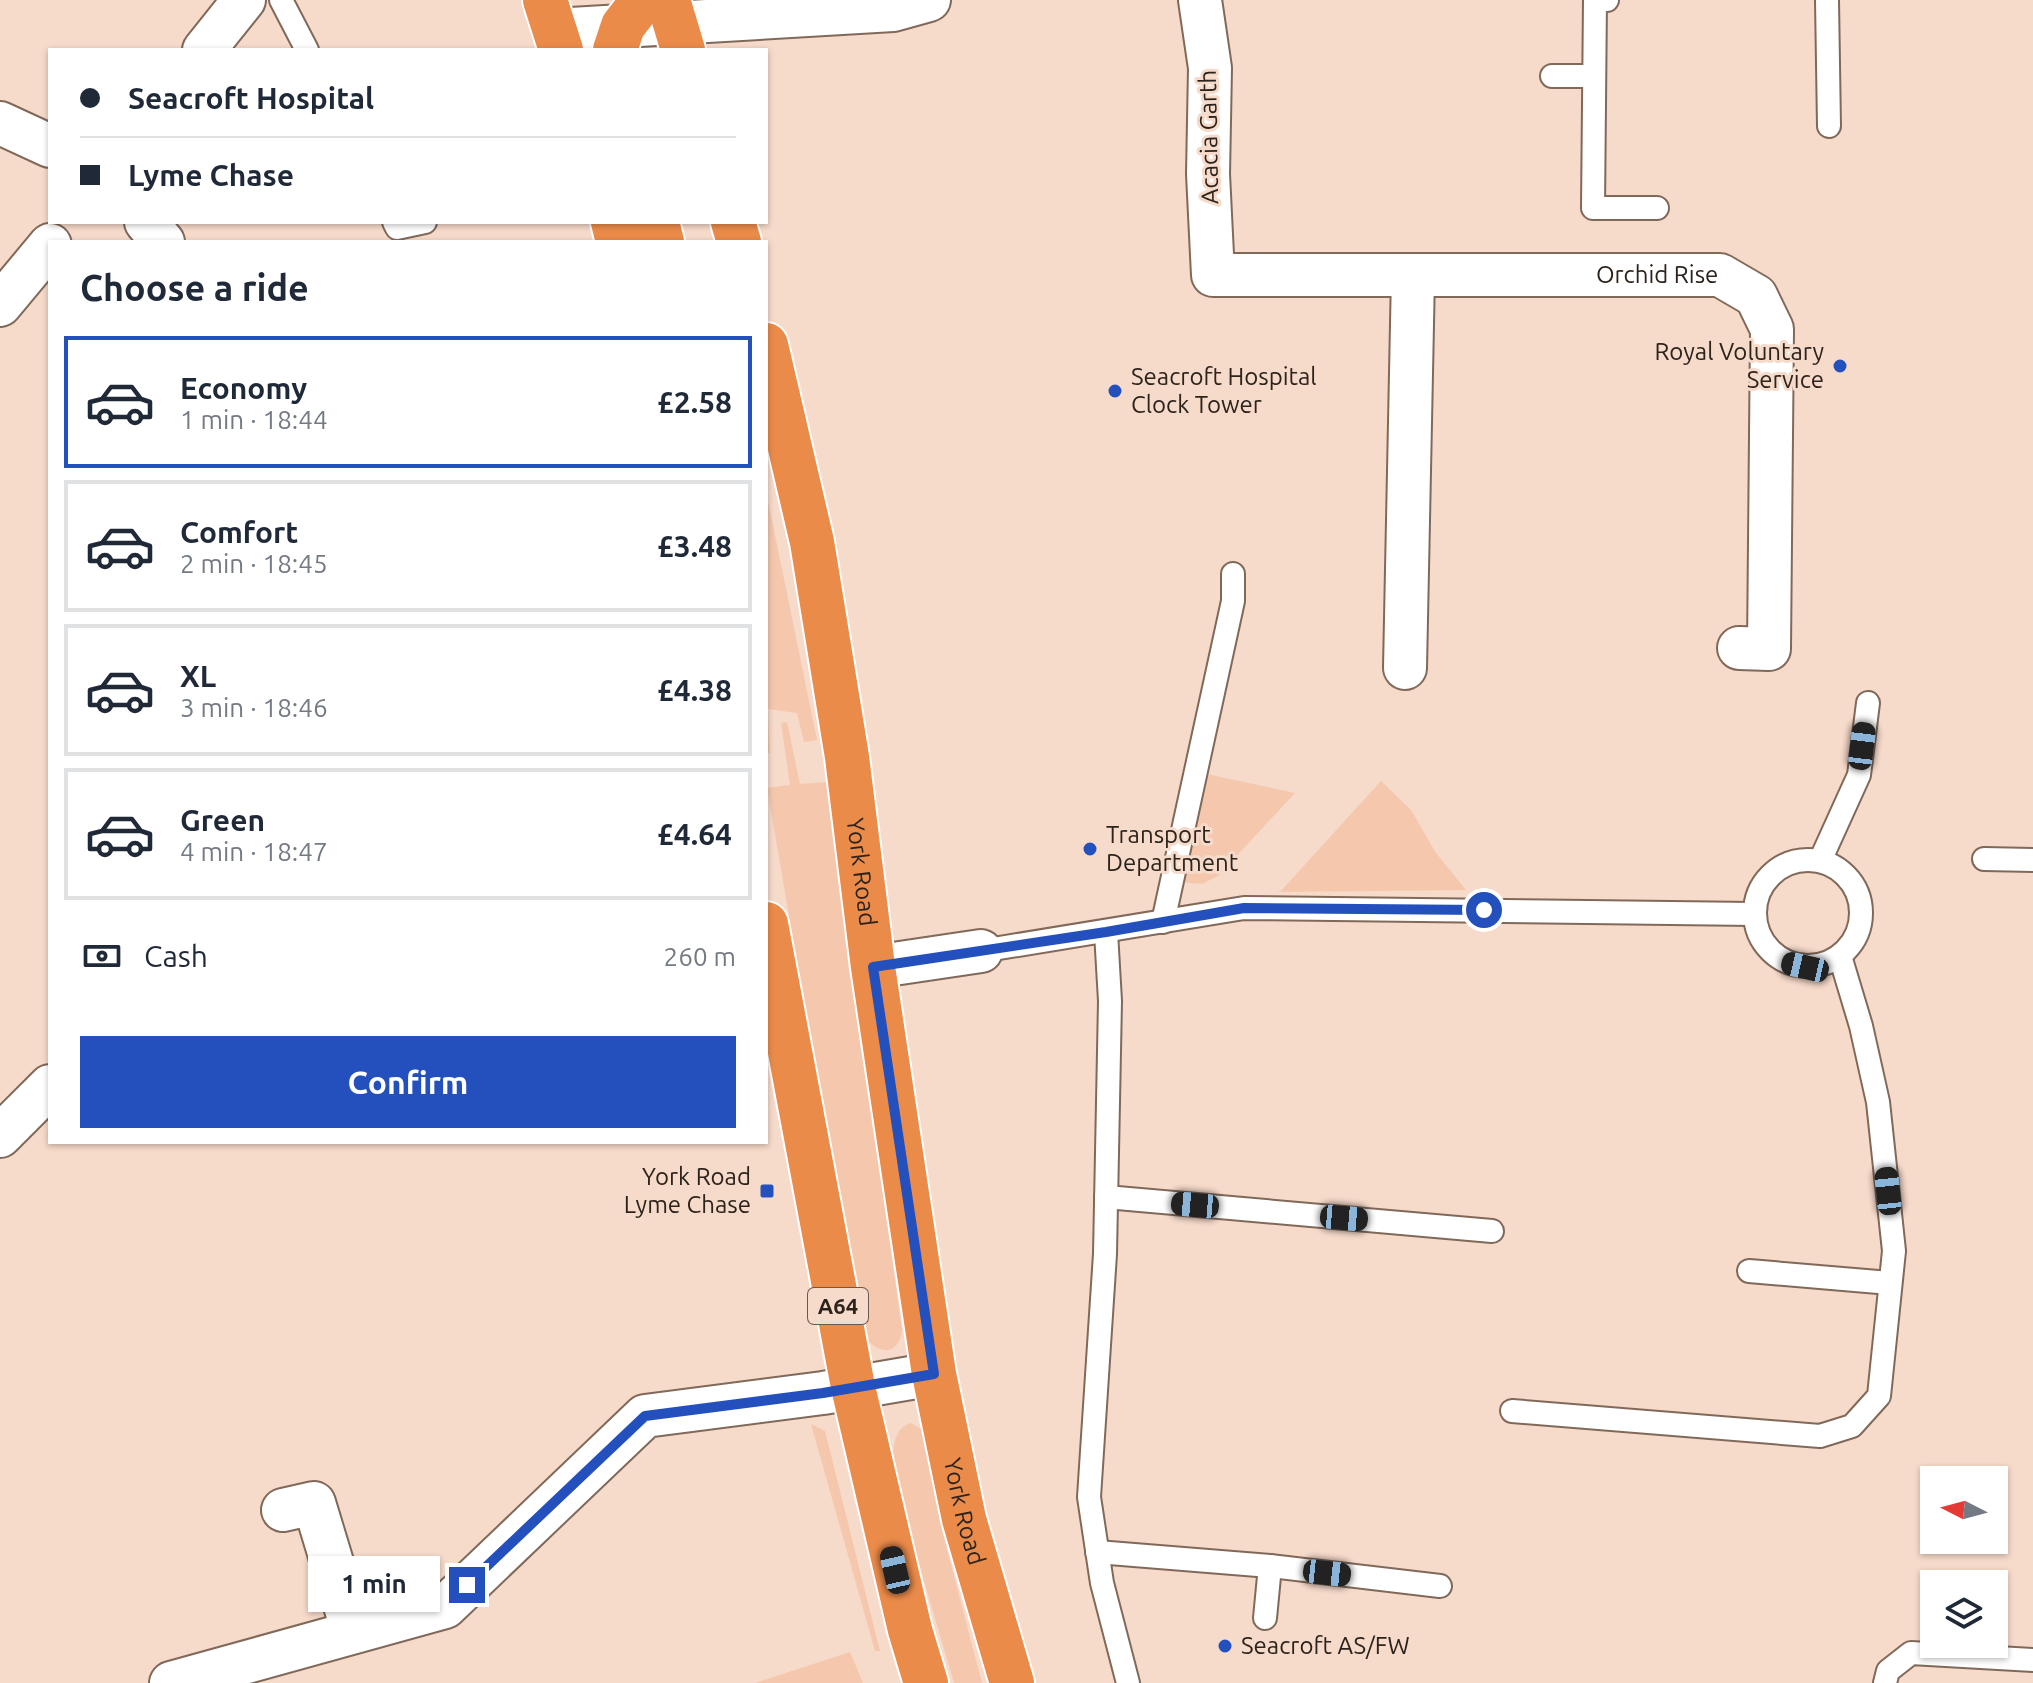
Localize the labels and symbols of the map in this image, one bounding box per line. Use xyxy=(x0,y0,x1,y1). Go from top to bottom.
street label: Acacia Garth xyxy=(1194,70,1223,204)
street label: Orchid Rise xyxy=(1596,261,1718,288)
place label: Royal Voluntary Service xyxy=(1654,338,1824,393)
marker: Royal Voluntary Service xyxy=(1831,357,1849,375)
place label: Seacroft Hospital Clock Tower xyxy=(1131,363,1317,418)
marker: Seacroft Hospital Clock Tower xyxy=(1106,382,1124,400)
car xyxy=(1847,721,1877,771)
street label: York Road xyxy=(842,816,882,928)
place label: Transport Department xyxy=(1106,821,1239,876)
marker: Transport Department xyxy=(1081,840,1099,858)
route start xyxy=(1466,892,1502,928)
car xyxy=(1779,950,1831,984)
place label: York Road Lyme Chase xyxy=(624,1163,751,1218)
car xyxy=(1874,1166,1902,1216)
marker: York Road Lyme Chase xyxy=(758,1182,776,1200)
car xyxy=(1170,1191,1220,1219)
car xyxy=(1319,1204,1369,1232)
road number: A64 xyxy=(808,1288,868,1324)
street label: York Road xyxy=(939,1456,991,1568)
north arrow xyxy=(1920,1466,2008,1554)
car xyxy=(878,1544,912,1596)
callout: 1 min xyxy=(307,1557,439,1613)
car xyxy=(1302,1559,1352,1587)
route end xyxy=(449,1567,485,1603)
place label: Seacroft AS/FW xyxy=(1241,1632,1410,1659)
marker: Seacroft AS/FW xyxy=(1216,1637,1234,1655)

